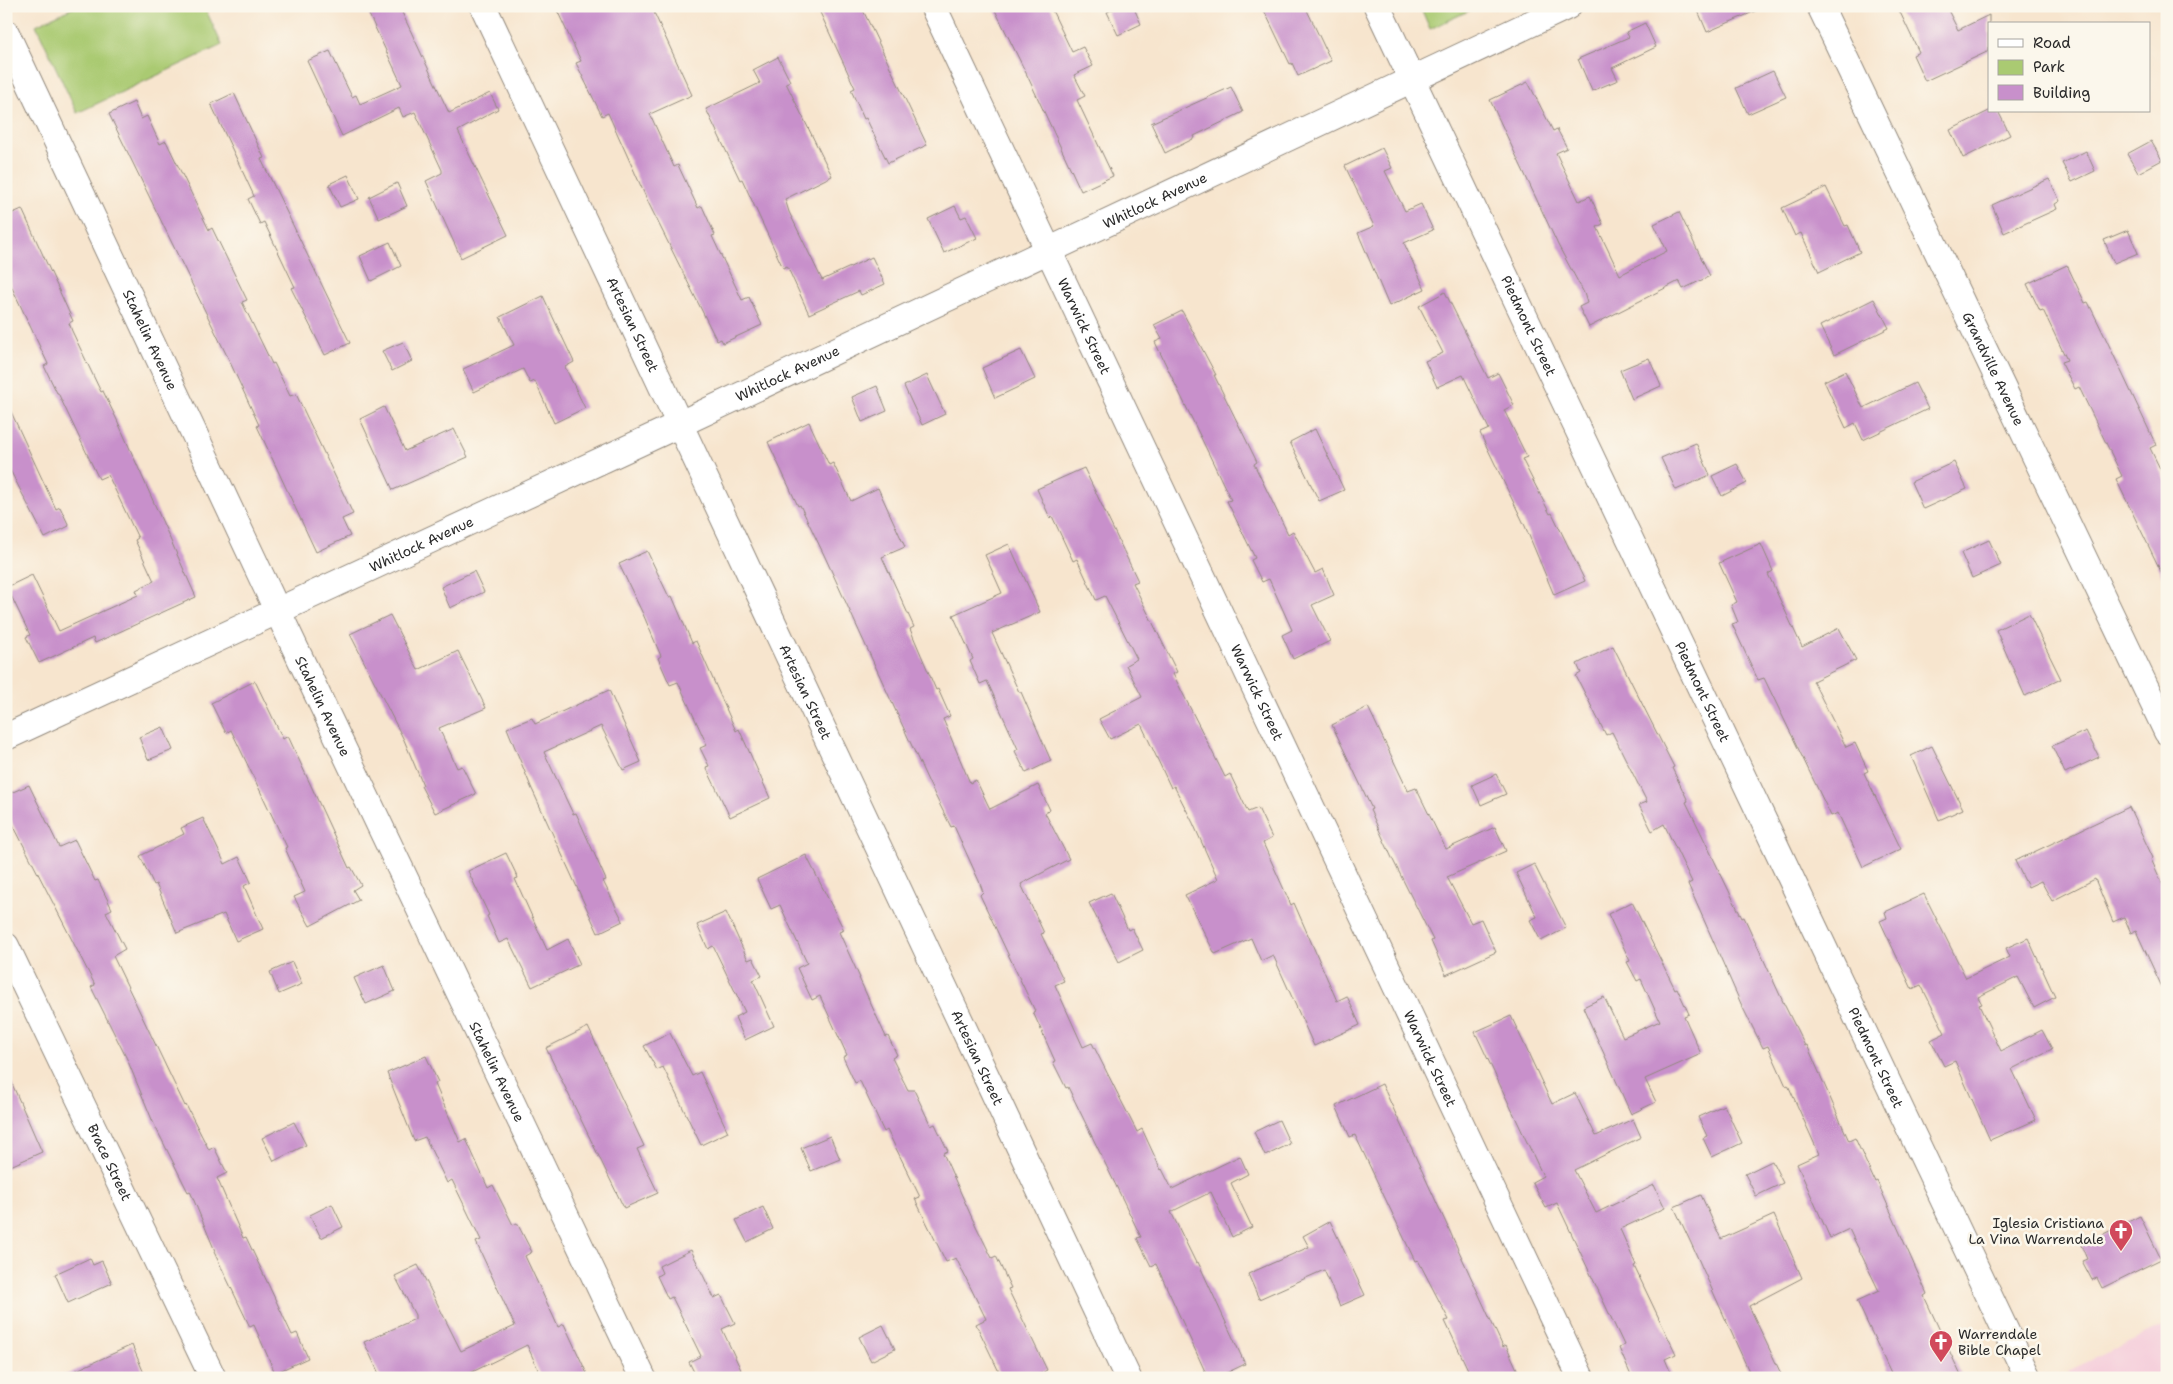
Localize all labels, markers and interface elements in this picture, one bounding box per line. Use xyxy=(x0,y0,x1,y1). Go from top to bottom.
legend xyxy=(1988,22,2150,112)
text: Road xyxy=(2033,33,2071,53)
text: Park xyxy=(2033,57,2065,77)
text: Building xyxy=(2033,83,2090,103)
street label: Whitlock Avenue xyxy=(1100,168,1210,233)
street label: Piedmont Street xyxy=(1497,273,1560,379)
street label: Artesian Street xyxy=(603,274,663,375)
street label: Warwick Street xyxy=(1054,275,1115,377)
street label: Stahelin Avenue xyxy=(119,287,182,393)
street label: Grandville Avenue xyxy=(1958,309,2028,429)
street label: Whitlock Avenue xyxy=(733,341,843,406)
street label: Whitlock Avenue xyxy=(366,512,476,576)
street label: Piedmont Street xyxy=(1671,638,1734,745)
street label: Artesian Street xyxy=(775,641,836,743)
street label: Warwick Street xyxy=(1227,641,1288,743)
street label: Stahelin Avenue xyxy=(291,653,355,759)
street label: Piedmont Street xyxy=(1844,1004,1908,1111)
street label: Artesian Street xyxy=(947,1007,1007,1108)
street label: Warwick Street xyxy=(1400,1007,1461,1110)
street label: Stahelin Avenue xyxy=(465,1019,529,1125)
street label: Brace Street xyxy=(84,1121,136,1204)
place label: Iglesia Cristiana La Vina Warrendale xyxy=(1968,1214,2104,1248)
church icon: Iglesia Cristiana La Vina Warrendale xyxy=(2108,1218,2134,1252)
place label: Warrendale Bible Chapel xyxy=(1958,1325,2042,1359)
church icon: Warrendale Bible Chapel xyxy=(1928,1329,1954,1363)

